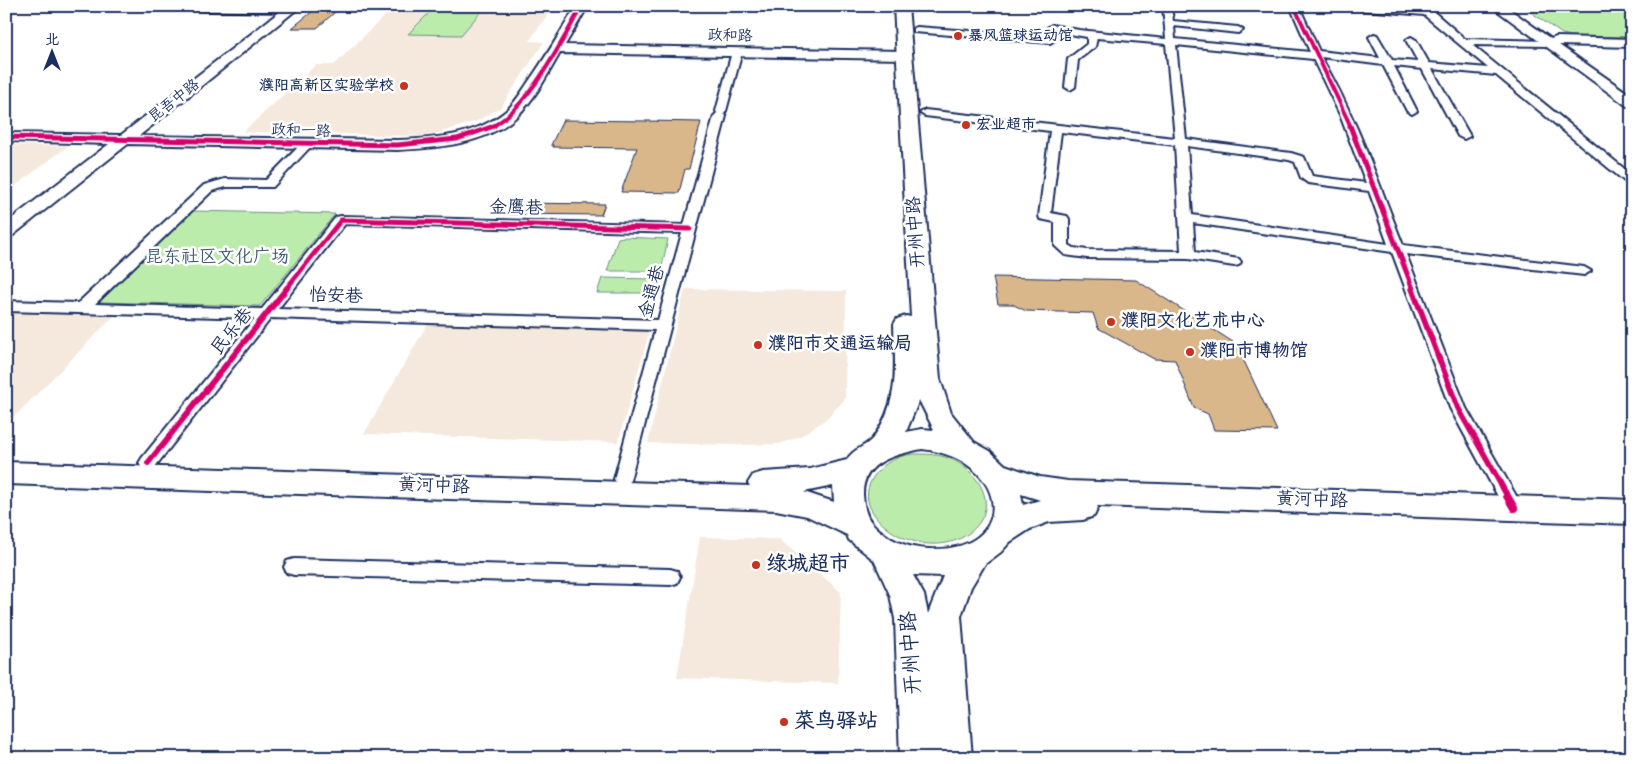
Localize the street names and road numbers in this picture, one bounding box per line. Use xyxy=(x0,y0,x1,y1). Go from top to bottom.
street label: 政和路 xyxy=(707,25,753,47)
street label: 昆吾中路 xyxy=(144,74,204,128)
street label: 政和一路 xyxy=(271,119,331,143)
street label: 开州中路 xyxy=(902,195,932,269)
street label: 金鹰巷 xyxy=(489,196,543,222)
street label: 金通巷 xyxy=(633,263,673,321)
street label: 怡安巷 xyxy=(309,283,363,311)
street label: 民乐巷 xyxy=(206,303,260,361)
street label: 黄河中路 xyxy=(398,473,470,501)
street label: 黄河中路 xyxy=(1276,487,1348,515)
street label: 开州中路 xyxy=(894,610,930,696)

